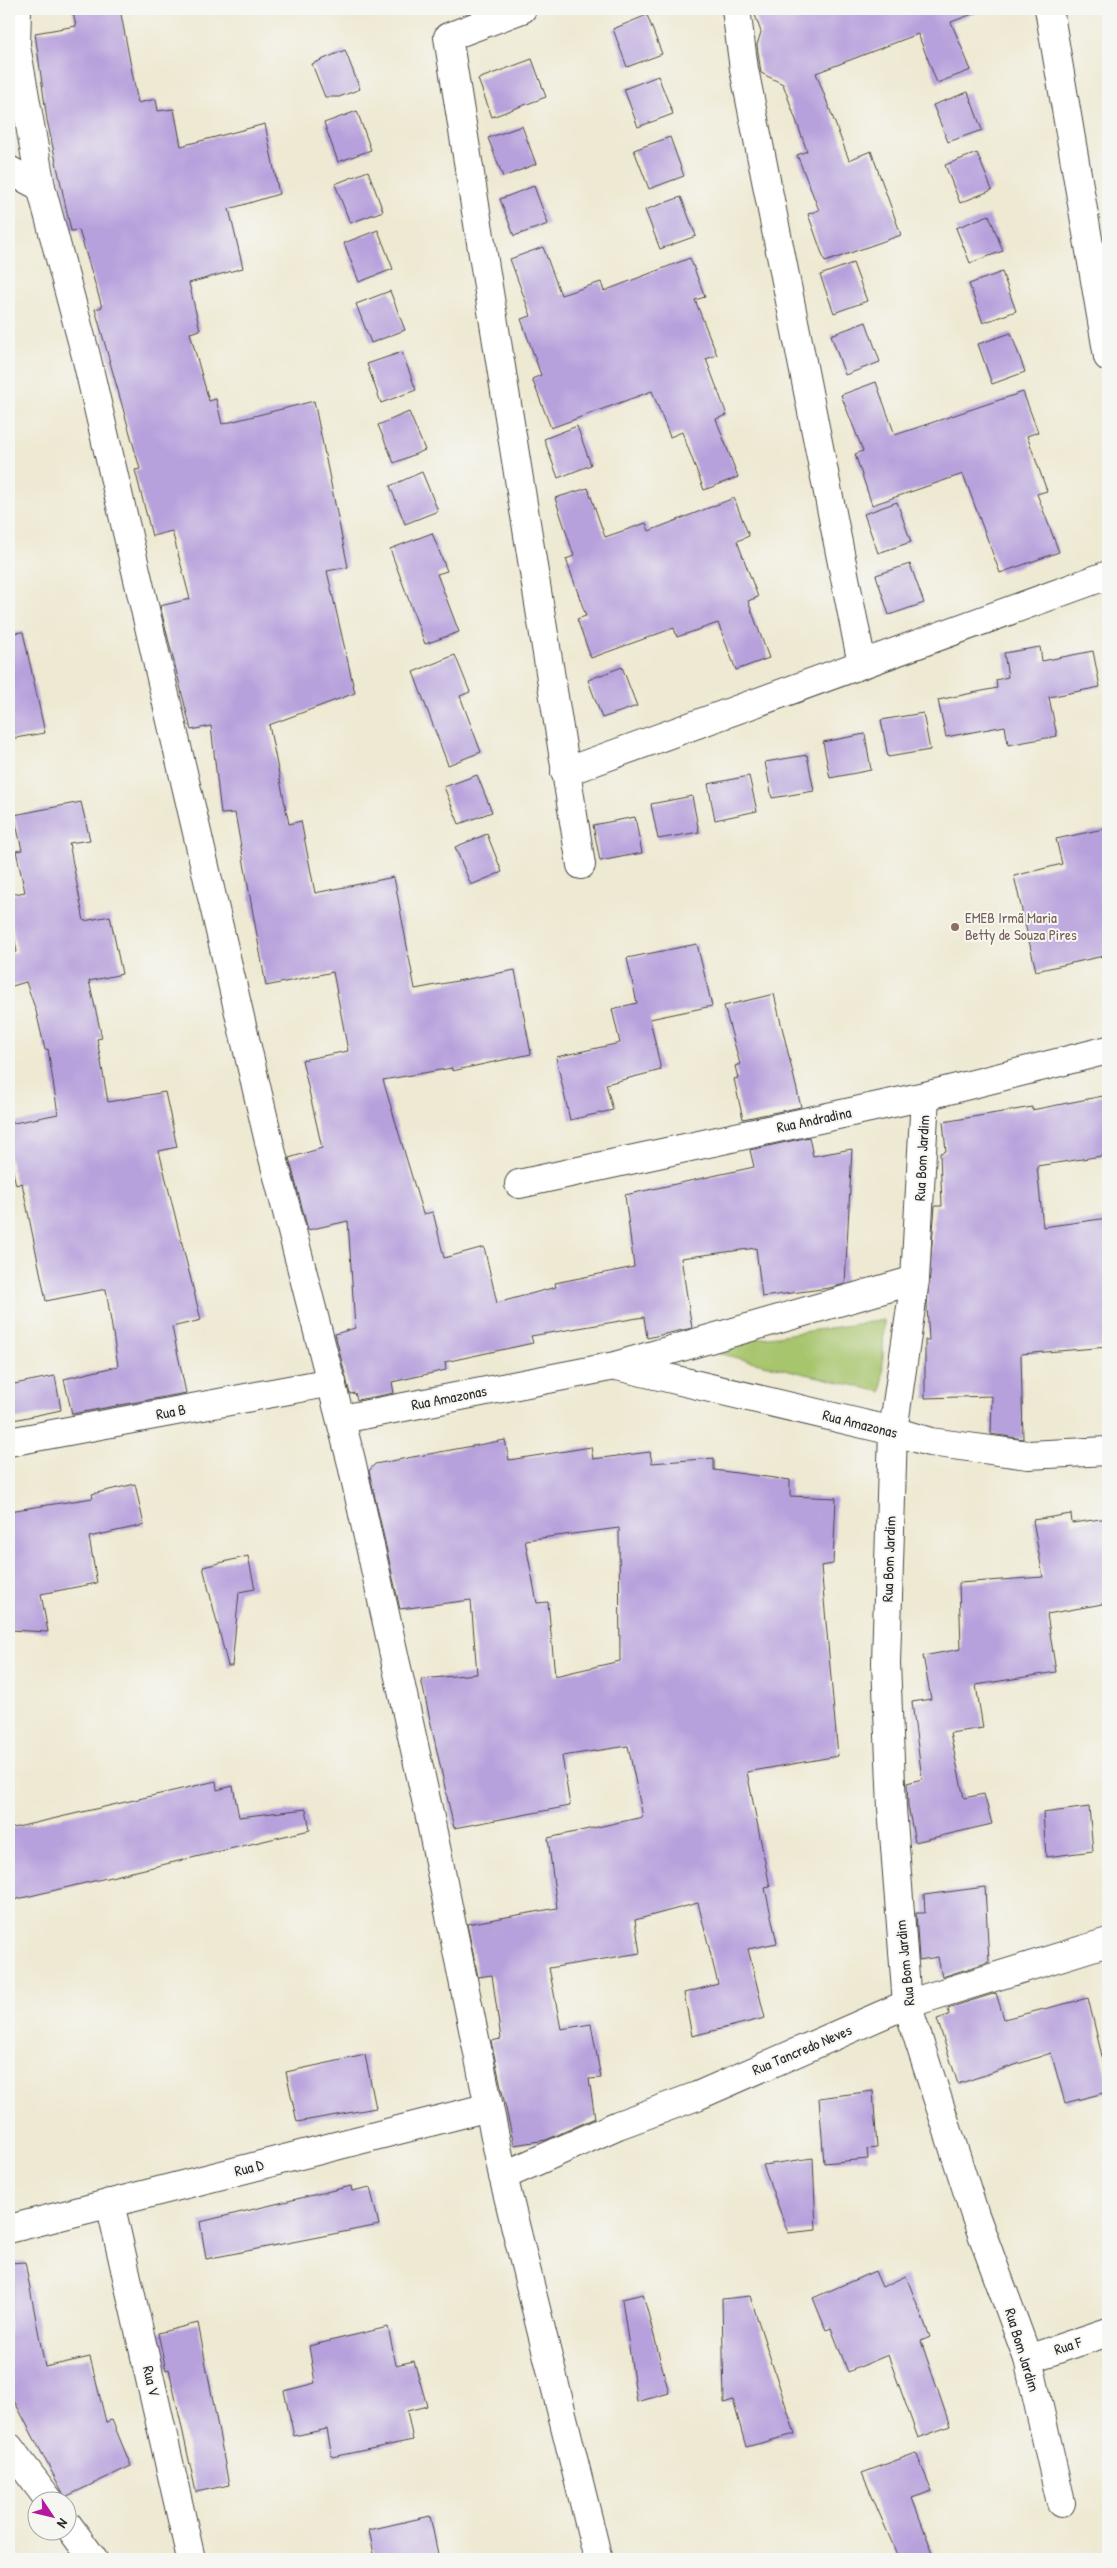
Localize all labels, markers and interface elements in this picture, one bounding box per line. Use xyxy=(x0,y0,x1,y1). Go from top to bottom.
place label: EMEB Irmã Maria Betty de Souza Pires xyxy=(965,907,1077,945)
marker: EMEB Irmã Maria Betty de Souza Pires xyxy=(949,921,961,933)
street label: Rua Andradina xyxy=(775,1101,853,1138)
street label: Rua Bom Jardim xyxy=(909,1114,934,1201)
street label: Rua Amazonas xyxy=(409,1380,489,1415)
street label: Rua B xyxy=(154,1398,188,1425)
street label: Rua Amazonas xyxy=(820,1404,900,1443)
street label: Rua Bom Jardim xyxy=(877,1516,900,1602)
street label: Rua Bom Jardim xyxy=(890,1919,919,2007)
street label: Rua Tancredo Neves xyxy=(749,2019,855,2080)
street label: Rua D xyxy=(232,2154,266,2181)
street label: Rua Bom Jardim xyxy=(1000,2306,1045,2394)
street label: Rua F xyxy=(1051,2331,1085,2360)
street label: Rua V xyxy=(138,2364,165,2399)
north arrow xyxy=(28,2490,78,2540)
text: N xyxy=(53,2515,73,2533)

